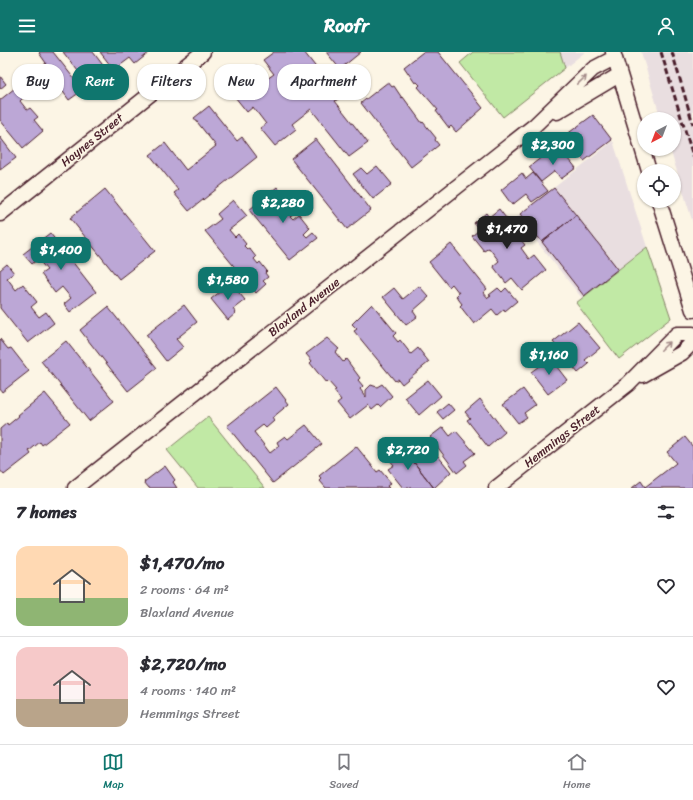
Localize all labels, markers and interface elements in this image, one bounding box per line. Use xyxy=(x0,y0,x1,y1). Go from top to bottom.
text: Roofr xyxy=(324,10,369,42)
icon: menu xyxy=(16,15,38,37)
icon: person xyxy=(655,15,677,37)
chip: Buy xyxy=(12,64,64,100)
chip: Rent xyxy=(72,64,129,100)
chip: Filters xyxy=(137,64,206,100)
chip: New xyxy=(214,64,269,100)
chip: Apartment xyxy=(277,64,371,100)
one-way arrow xyxy=(577,75,587,84)
street label: Haynes Street xyxy=(56,107,129,172)
north arrow xyxy=(637,112,681,156)
map controls xyxy=(637,112,681,208)
pin: $2,300 xyxy=(520,132,586,166)
text: $2,300 xyxy=(531,133,575,156)
button: locate xyxy=(637,164,681,208)
pin: $2,280 xyxy=(250,190,316,224)
text: $2,280 xyxy=(261,191,305,214)
pin: $1,470 xyxy=(474,216,540,250)
text: $1,470 xyxy=(486,217,528,240)
pin: $1,400 xyxy=(28,237,94,271)
text: $1,400 xyxy=(40,238,82,261)
pin: $1,580 xyxy=(195,267,261,301)
text: $1,580 xyxy=(207,268,249,291)
street label: Blaxland Avenue xyxy=(263,272,345,342)
one-way arrow xyxy=(660,341,670,351)
pin: $1,160 xyxy=(516,342,582,376)
text: $1,160 xyxy=(529,343,569,366)
street label: Hemmings Street xyxy=(519,399,605,473)
pin: $2,720 xyxy=(375,437,441,471)
text: $2,720 xyxy=(387,438,429,461)
text: 7 homes xyxy=(16,497,76,527)
icon: filters xyxy=(655,501,677,523)
text: $1,470/mo xyxy=(140,548,225,578)
icon: home xyxy=(48,562,96,610)
icon: heart xyxy=(655,575,677,597)
text: 2 rooms · 64 m² xyxy=(140,578,229,601)
text: Blaxland Avenue xyxy=(140,601,234,624)
text: $2,720/mo xyxy=(140,649,226,679)
icon: home xyxy=(48,663,96,711)
icon: heart xyxy=(655,676,677,698)
text: 4 rooms · 140 m² xyxy=(140,679,236,702)
text: Hemmings Street xyxy=(140,702,240,725)
tab: Map xyxy=(102,751,124,794)
tab: Saved xyxy=(329,751,358,794)
tab: Home xyxy=(563,751,591,794)

